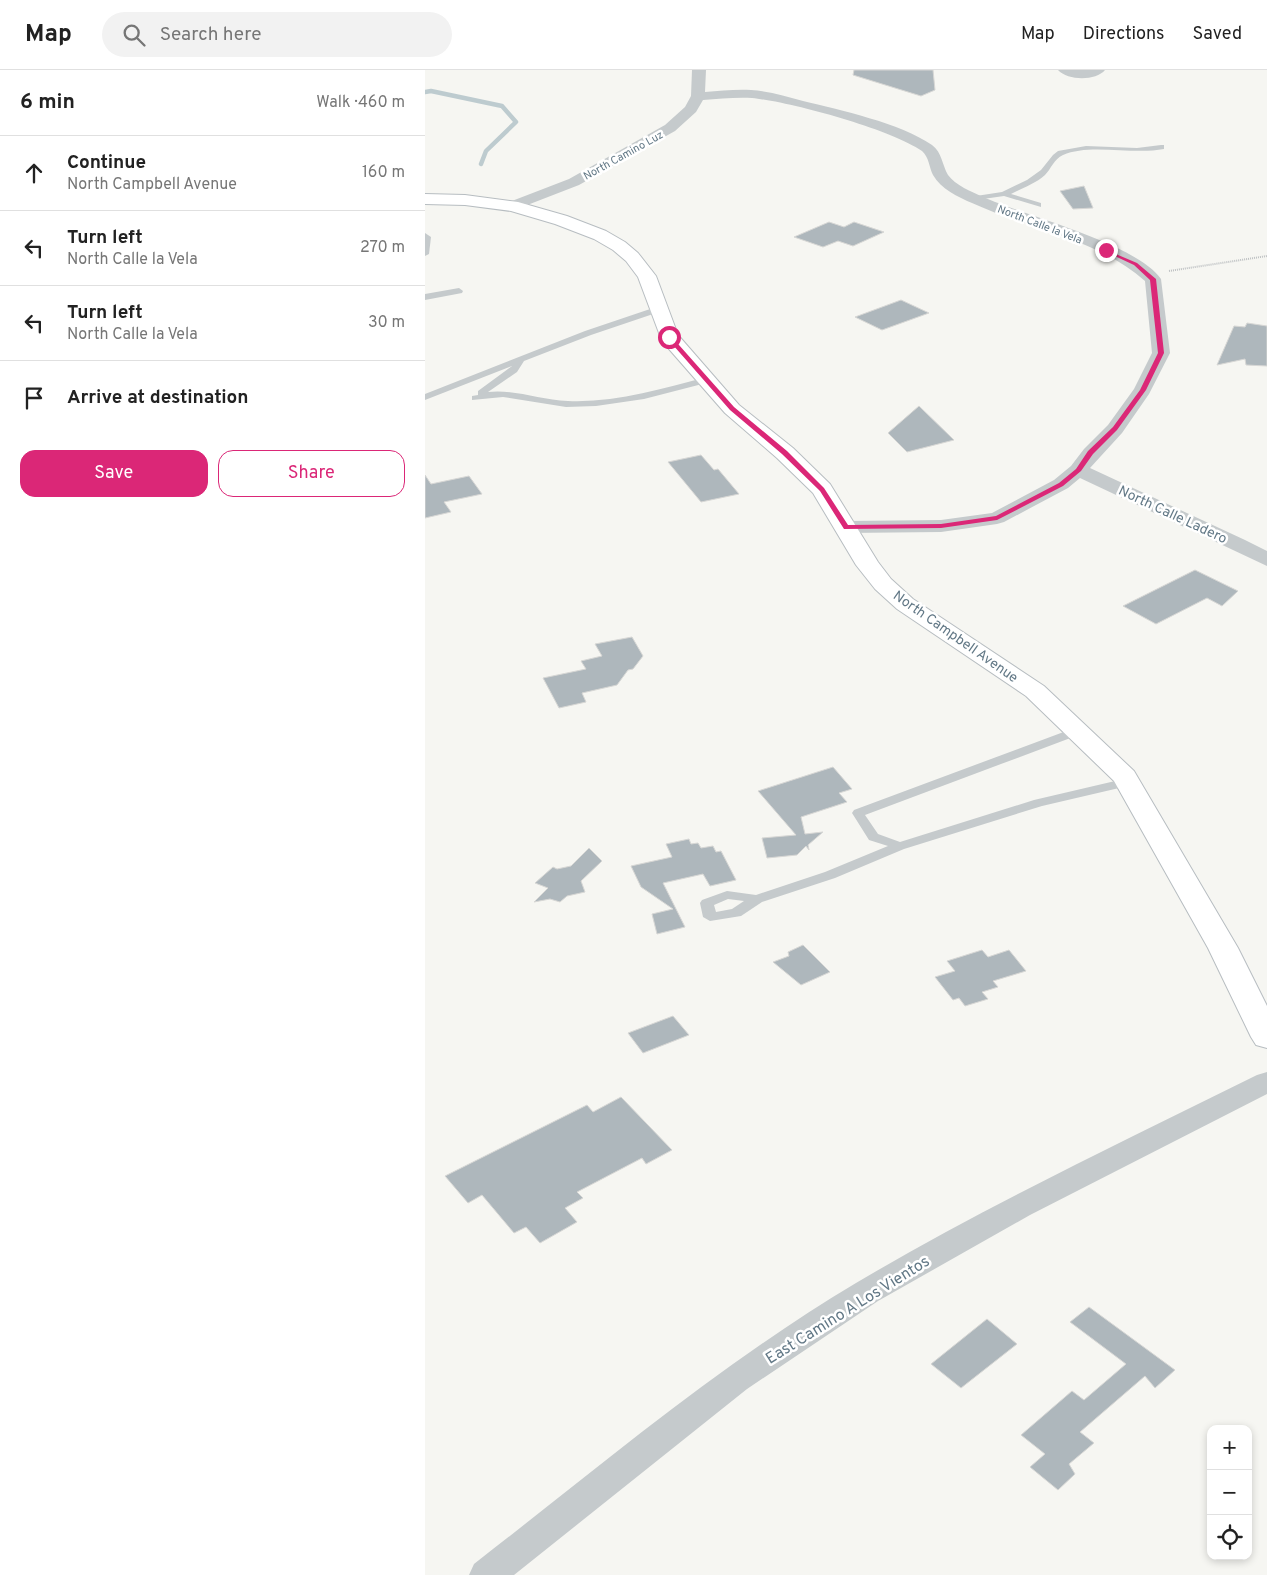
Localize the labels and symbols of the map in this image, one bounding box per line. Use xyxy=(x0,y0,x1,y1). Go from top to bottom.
street label: North Camino Luz xyxy=(581,128,666,184)
street label: North Calle la Vela xyxy=(995,202,1084,248)
route end xyxy=(1095,239,1118,262)
route start xyxy=(658,326,681,349)
street label: North Calle Ladero xyxy=(1115,483,1230,548)
street label: North Campbell Avenue xyxy=(889,588,1021,687)
street label: East Camino A Los Vientos xyxy=(762,1252,934,1369)

